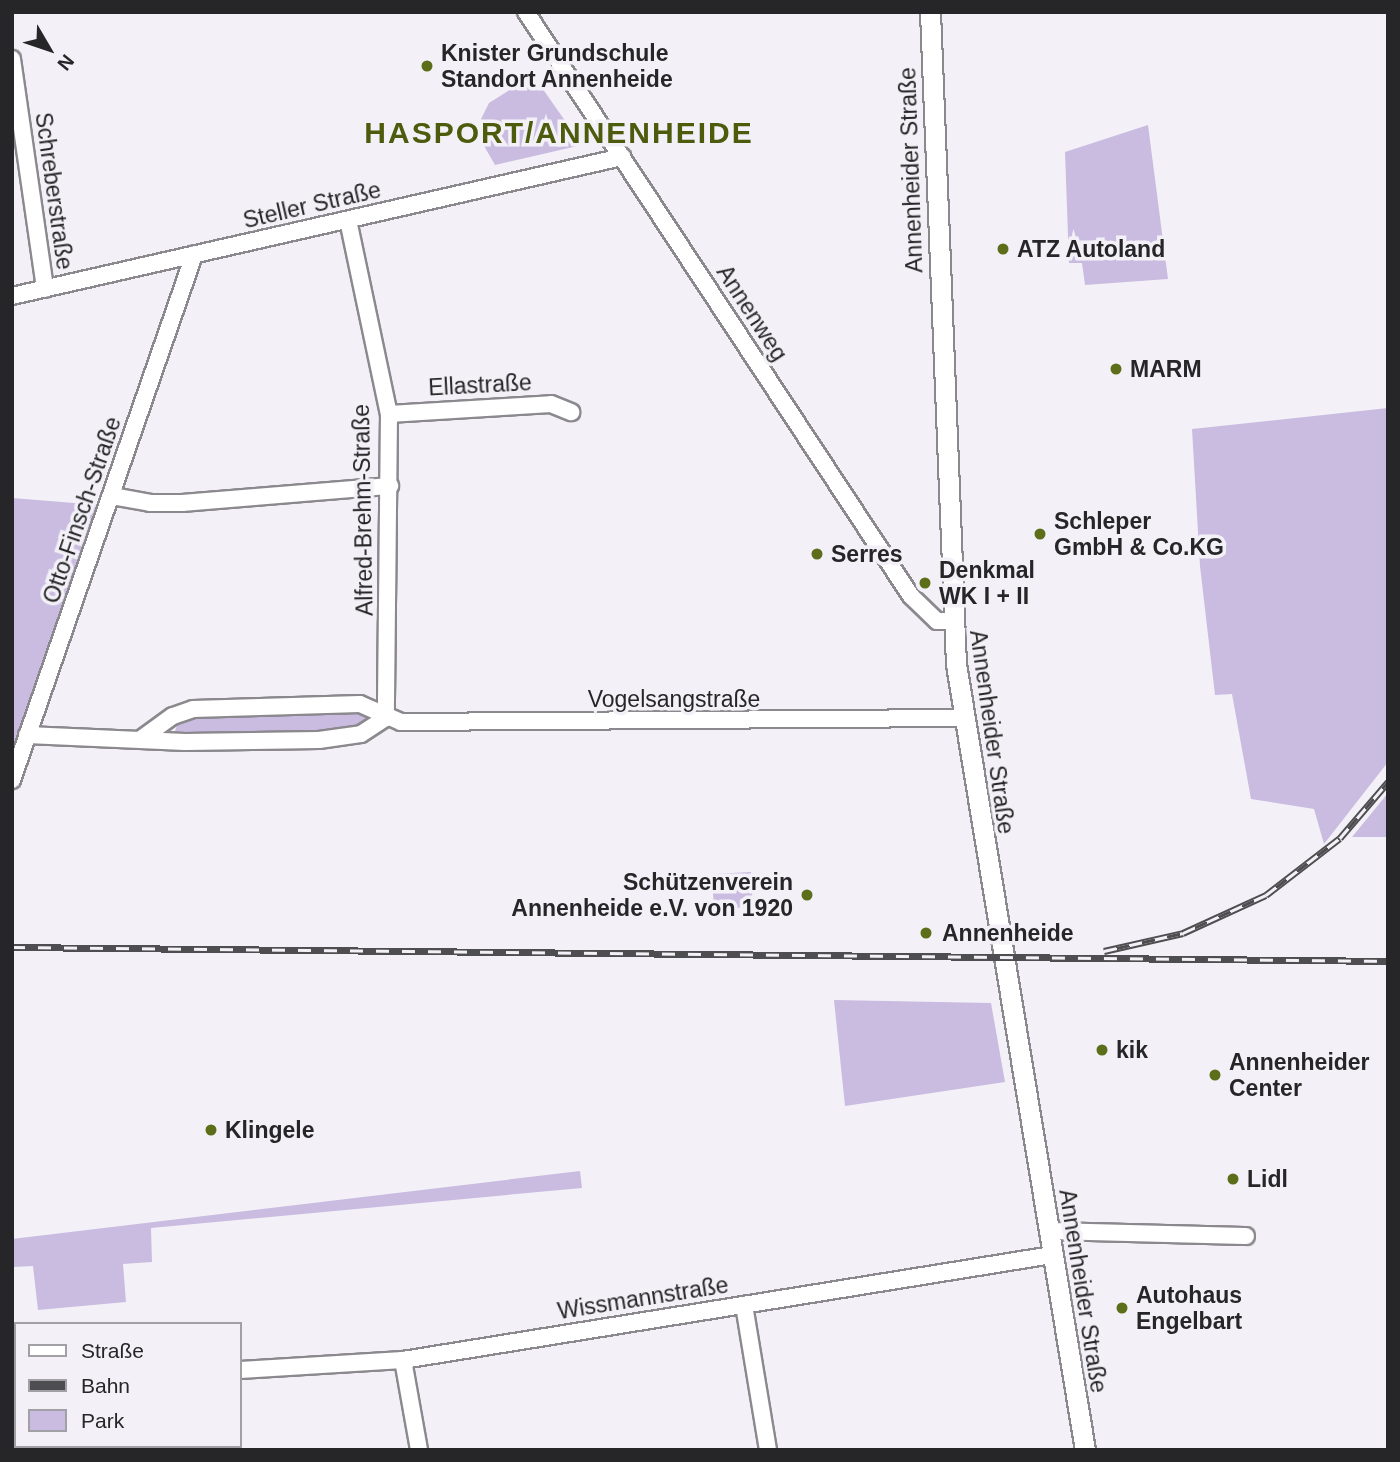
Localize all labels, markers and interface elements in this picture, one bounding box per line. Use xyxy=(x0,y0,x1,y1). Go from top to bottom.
north arrow xyxy=(14,14,84,84)
place label: Knister Grundschule Standort Annenheide xyxy=(441,39,674,93)
text: N xyxy=(53,51,78,74)
marker: Knister Grundschule Standort Annenheide xyxy=(419,58,435,74)
street label: Annenheider Straße xyxy=(894,67,928,273)
street label: Schreberstraße xyxy=(29,111,79,271)
district label: HASPORT/ANNENHEIDE xyxy=(367,115,751,151)
street label: Steller Straße xyxy=(240,176,384,234)
place label: ATZ Autoland xyxy=(1017,235,1166,263)
marker: ATZ Autoland xyxy=(995,241,1011,257)
street label: Annenweg xyxy=(711,260,793,366)
place label: MARM xyxy=(1130,355,1202,383)
marker: MARM xyxy=(1108,361,1124,377)
street label: Ellastraße xyxy=(428,369,532,401)
street label: Alfred-Brehm-Straße xyxy=(347,404,379,616)
street label: Otto-Finsch-Straße xyxy=(37,413,127,607)
place label: Schleper GmbH & Co.KG xyxy=(1054,507,1224,561)
marker: Schleper GmbH & Co.KG xyxy=(1032,526,1048,542)
place label: Serres xyxy=(831,540,903,568)
marker: Serres xyxy=(809,546,825,562)
place label: Denkmal WK I + II xyxy=(939,556,1035,610)
marker: Denkmal WK I + II xyxy=(917,575,933,591)
street label: Annenheider Straße xyxy=(964,628,1020,836)
street label: Vogelsangstraße xyxy=(588,685,760,713)
place label: Schützenverein Annenheide e.V. von 1920 xyxy=(511,868,793,922)
marker: Schützenverein Annenheide e.V. von 1920 xyxy=(799,887,815,903)
place label: Annenheide xyxy=(942,919,1074,947)
marker: Annenheide xyxy=(916,923,936,943)
place label: kik xyxy=(1116,1036,1148,1064)
marker: kik xyxy=(1094,1042,1110,1058)
place label: Annenheider Center xyxy=(1229,1048,1370,1102)
marker: Annenheider Center xyxy=(1207,1067,1223,1083)
place label: Klingele xyxy=(225,1116,314,1144)
marker: Klingele xyxy=(203,1122,219,1138)
place label: Lidl xyxy=(1247,1165,1288,1193)
marker: Lidl xyxy=(1225,1171,1241,1187)
street label: Annenheider Straße xyxy=(1053,1187,1113,1395)
street label: Wissmannstraße xyxy=(556,1271,730,1325)
place label: Autohaus Engelbart xyxy=(1136,1281,1242,1335)
marker: Autohaus Engelbart xyxy=(1114,1300,1130,1316)
legend xyxy=(14,1322,242,1448)
text: Straße xyxy=(81,1339,144,1362)
text: Bahn xyxy=(81,1374,130,1397)
text: Park xyxy=(81,1409,124,1432)

